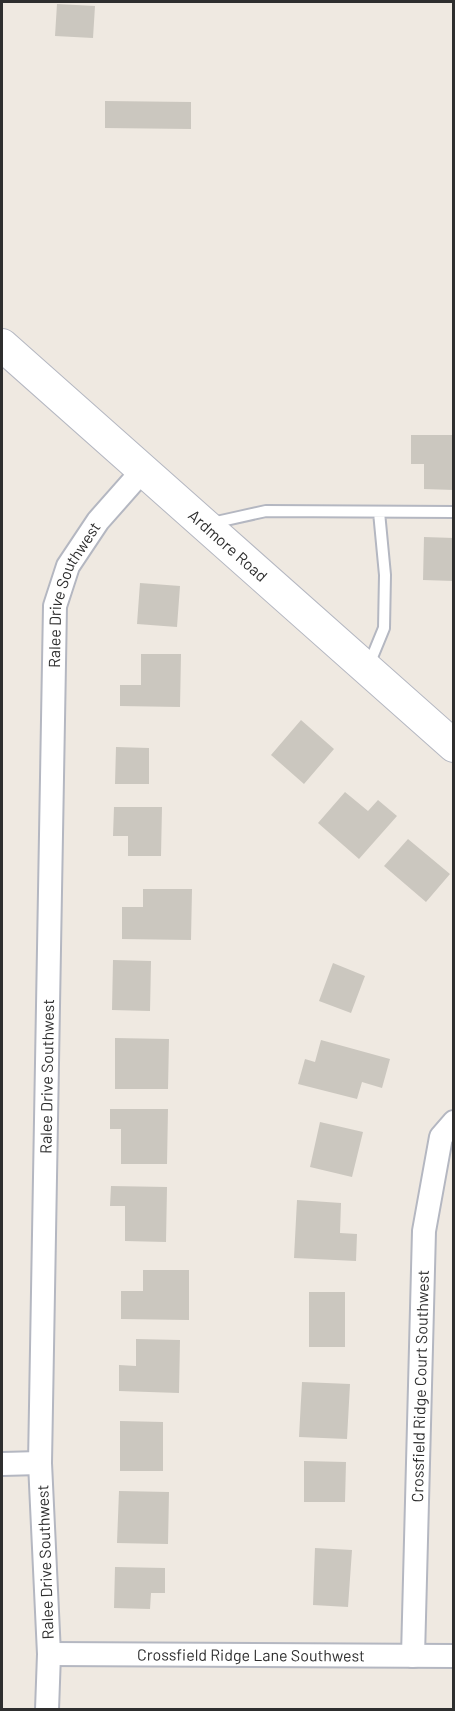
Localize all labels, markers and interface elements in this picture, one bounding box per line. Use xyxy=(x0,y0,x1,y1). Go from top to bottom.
street label: Ardmore Road xyxy=(185,505,272,585)
street label: Ralee Drive Southwest xyxy=(44,518,104,668)
street label: Ralee Drive Southwest xyxy=(35,999,57,1154)
street label: Crossfield Ridge Court Southwest xyxy=(407,1270,432,1503)
street label: Ralee Drive Southwest xyxy=(32,1484,57,1640)
street label: Crossfield Ridge Lane Southwest xyxy=(137,1644,365,1665)

